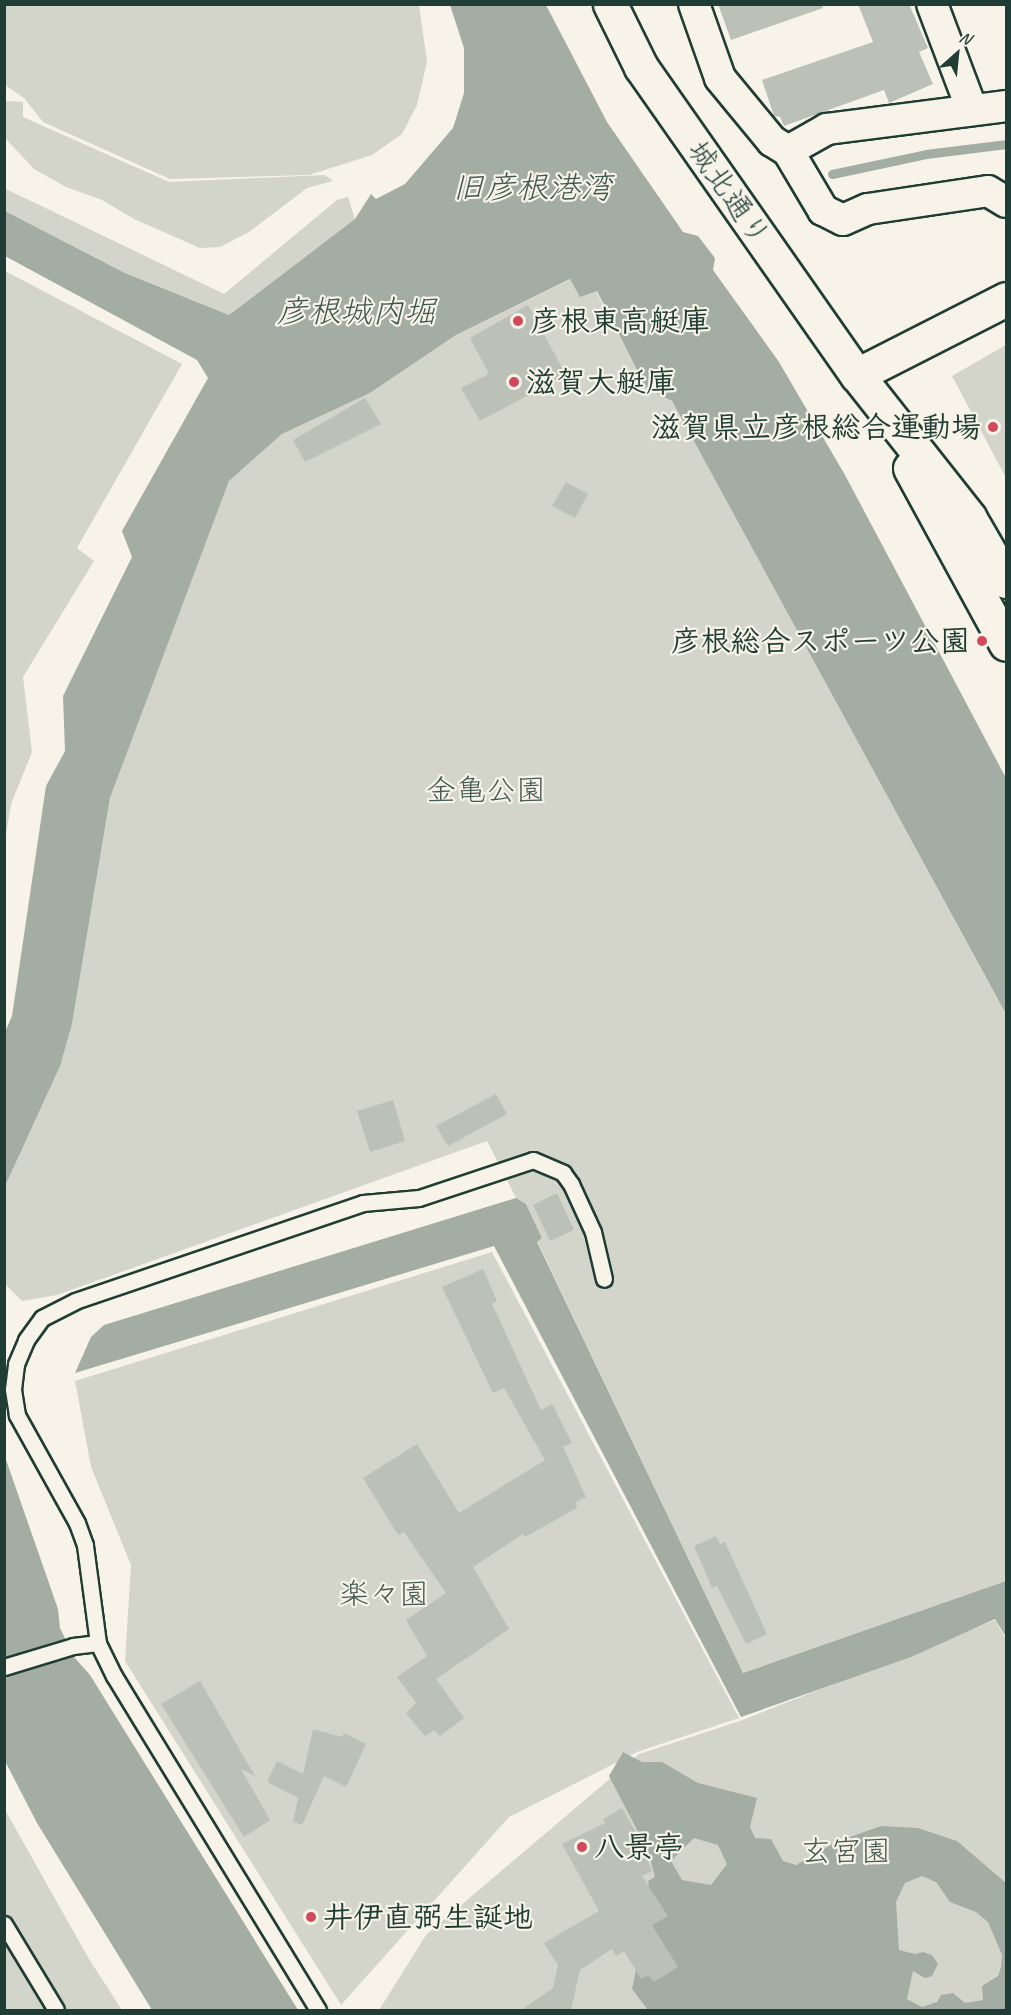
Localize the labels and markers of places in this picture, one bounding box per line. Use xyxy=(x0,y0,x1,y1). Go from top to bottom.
place label: 彦根東高艇庫 xyxy=(530,303,710,339)
marker: 彦根東高艇庫 xyxy=(511,314,525,328)
place label: 滋賀大艇庫 xyxy=(526,364,676,400)
marker: 滋賀大艇庫 xyxy=(507,375,521,389)
place label: 滋賀県立彦根総合運動場 xyxy=(651,409,981,445)
marker: 滋賀県立彦根総合運動場 xyxy=(986,420,1000,434)
place label: 彦根総合スポーツ公園 xyxy=(670,623,970,659)
marker: 彦根総合スポーツ公園 xyxy=(975,634,989,648)
place label: 八景亭 xyxy=(594,1829,684,1865)
marker: 八景亭 xyxy=(575,1840,589,1854)
place label: 井伊直弼生誕地 xyxy=(323,1899,533,1935)
marker: 井伊直弼生誕地 xyxy=(304,1910,318,1924)

